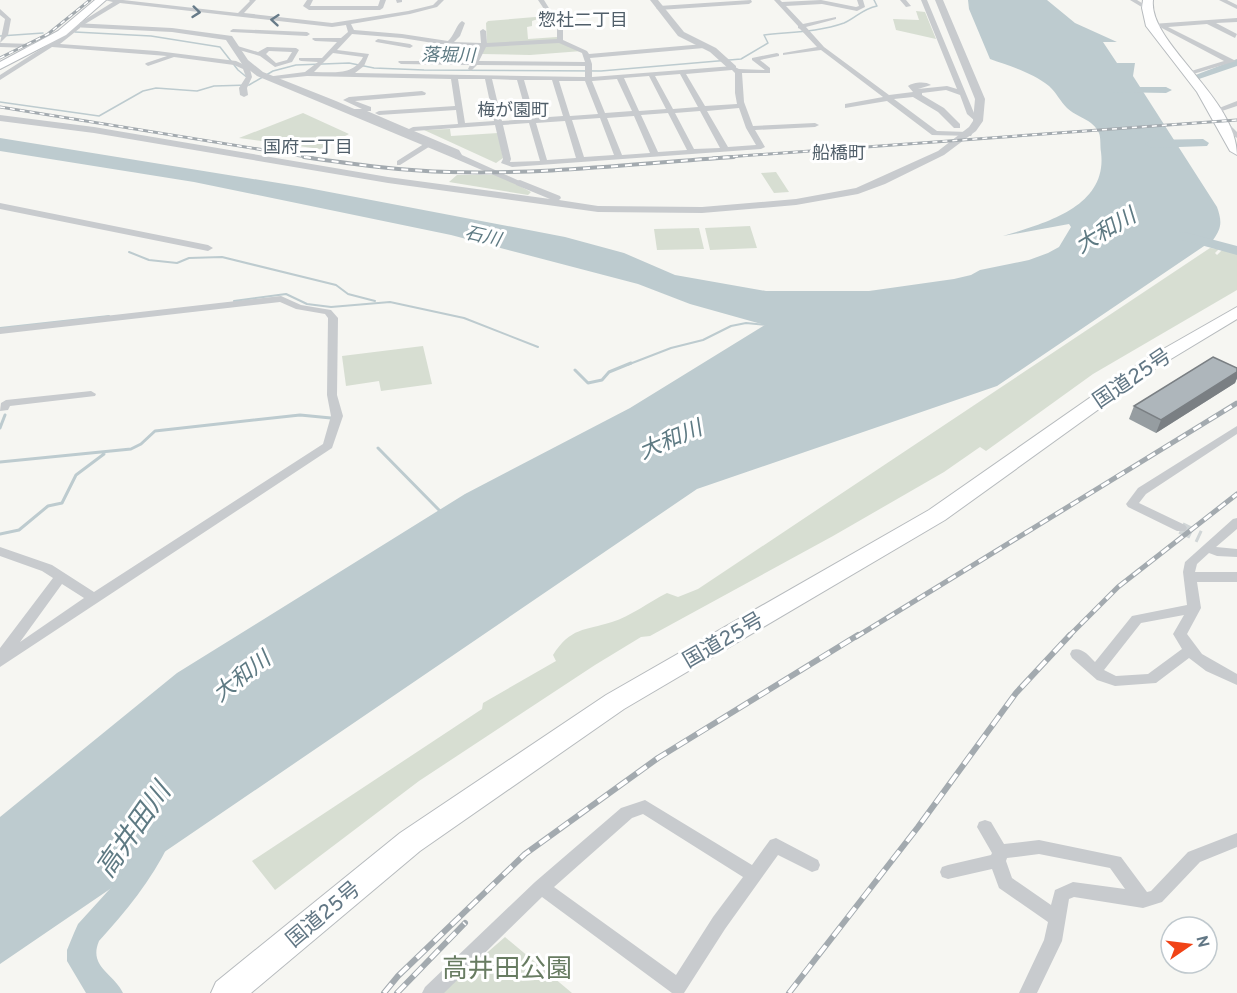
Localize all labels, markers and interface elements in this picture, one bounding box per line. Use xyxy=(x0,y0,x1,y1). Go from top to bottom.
one-way arrow xyxy=(192,5,201,18)
district label: 惣社二丁目 xyxy=(538,10,628,33)
one-way arrow xyxy=(270,14,279,27)
water label: 落堀川 xyxy=(421,45,477,69)
district label: 梅が園町 xyxy=(477,100,549,123)
district label: 国府二丁目 xyxy=(263,137,353,160)
district label: 船橋町 xyxy=(812,143,866,166)
water label: 大和川 xyxy=(1071,203,1143,261)
water label: 石川 xyxy=(463,222,505,253)
street label: 国道25号 xyxy=(1088,343,1177,415)
water label: 大和川 xyxy=(635,415,708,467)
street label: 国道25号 xyxy=(679,607,769,675)
water label: 大和川 xyxy=(208,646,278,709)
water label: 高井田川 xyxy=(90,775,181,885)
street label: 国道25号 xyxy=(281,876,367,954)
north arrow xyxy=(1159,915,1219,975)
text: N xyxy=(1191,934,1213,950)
park label: 高井田公園 xyxy=(442,954,572,987)

